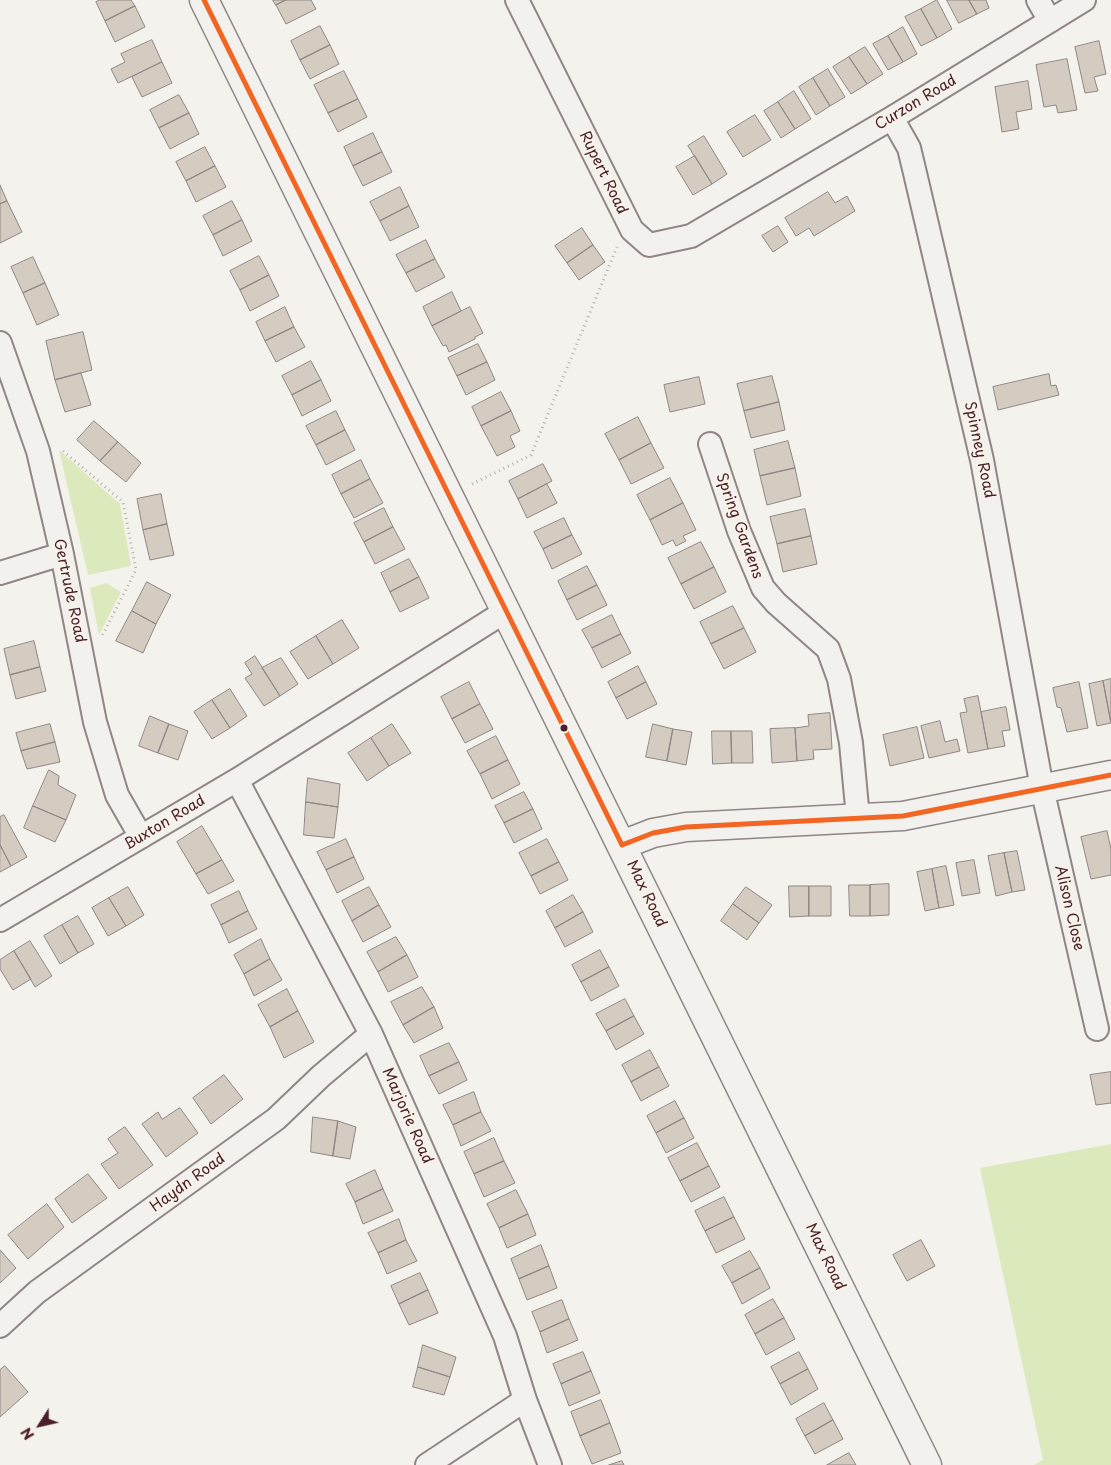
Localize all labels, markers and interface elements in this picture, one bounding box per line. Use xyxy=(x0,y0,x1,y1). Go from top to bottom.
street label: Curzon Road xyxy=(872,72,960,134)
street label: Rupert Road xyxy=(575,128,631,218)
street label: Spinney Road xyxy=(960,400,998,500)
street label: Spring Gardens xyxy=(712,471,766,581)
street label: Gertrude Road xyxy=(49,537,89,645)
unlabelled marker xyxy=(559,723,569,733)
street label: Buxton Road xyxy=(121,792,209,854)
street label: Max Road xyxy=(622,857,670,931)
street label: Alison Close xyxy=(1050,863,1088,953)
street label: Marjorie Road xyxy=(378,1065,436,1167)
street label: Haydn Road xyxy=(147,1150,229,1216)
street label: Max Road xyxy=(801,1220,849,1294)
north arrow xyxy=(15,1400,65,1450)
text: N xyxy=(16,1423,39,1444)

